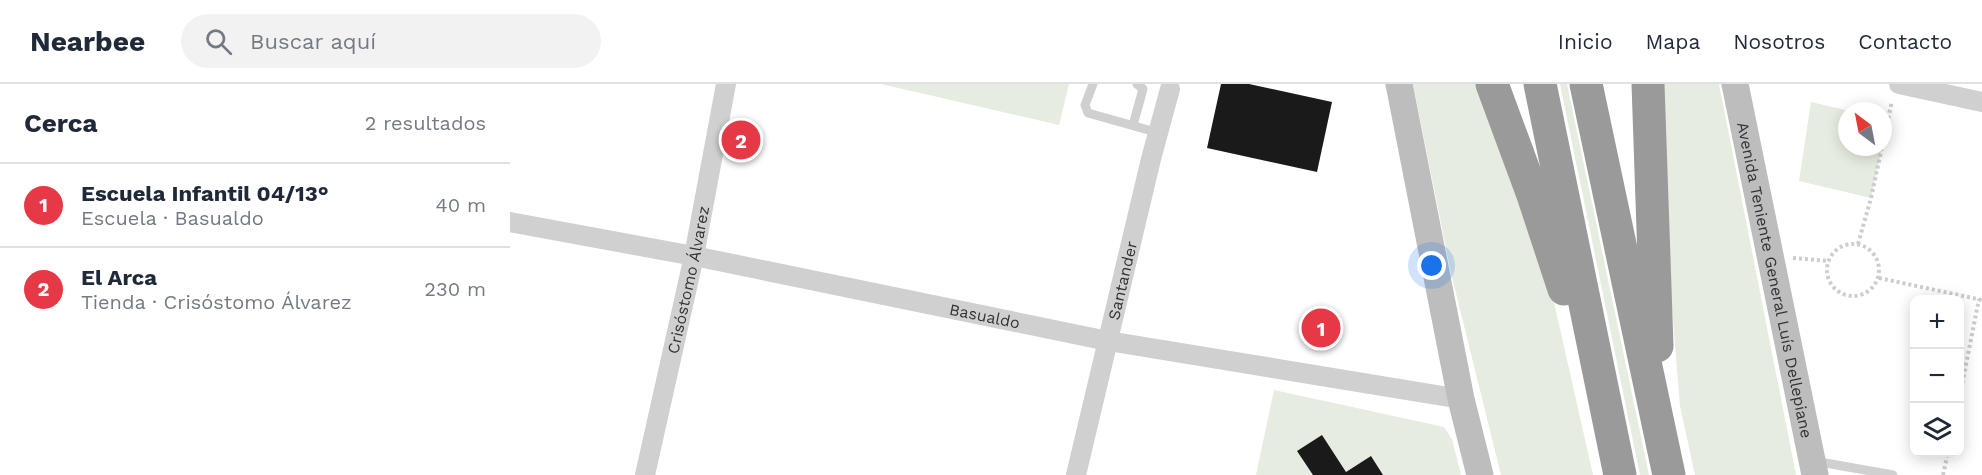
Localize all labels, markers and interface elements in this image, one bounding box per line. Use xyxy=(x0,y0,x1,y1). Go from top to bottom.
search box xyxy=(181,14,601,68)
text: Nearbee xyxy=(30,25,145,58)
icon: search xyxy=(202,25,235,58)
text: Buscar aquí xyxy=(250,29,376,54)
text: Inicio xyxy=(1558,29,1613,54)
text: Mapa xyxy=(1646,29,1700,54)
text: Nosotros xyxy=(1733,29,1825,54)
text: Contacto xyxy=(1858,29,1952,54)
north arrow xyxy=(1838,102,1892,156)
text: Cerca xyxy=(24,108,98,138)
text: 2 resultados xyxy=(365,111,486,135)
pin: 2 xyxy=(722,118,760,162)
street label: Avenida Teniente General Luís Dellepiane xyxy=(1733,120,1816,440)
text: Escuela Infantil 04/13° xyxy=(81,181,329,206)
text: 1 xyxy=(39,193,48,217)
text: 40 m xyxy=(435,193,486,217)
street label: Crisóstomo Álvarez xyxy=(663,204,713,356)
text: Escuela · Basualdo xyxy=(81,206,264,230)
street label: Santander xyxy=(1104,239,1141,322)
your location xyxy=(1417,251,1446,280)
text: El Arca xyxy=(81,265,157,290)
text: 2 xyxy=(38,277,49,301)
text: 230 m xyxy=(424,277,486,301)
text: Tienda · Crisóstomo Álvarez xyxy=(81,290,352,314)
map controls xyxy=(1910,295,1964,457)
button: + xyxy=(1910,295,1964,349)
street label: Basualdo xyxy=(948,300,1022,333)
pin: 1 xyxy=(1302,306,1340,350)
button: − xyxy=(1910,349,1964,403)
button: layers xyxy=(1910,403,1964,457)

